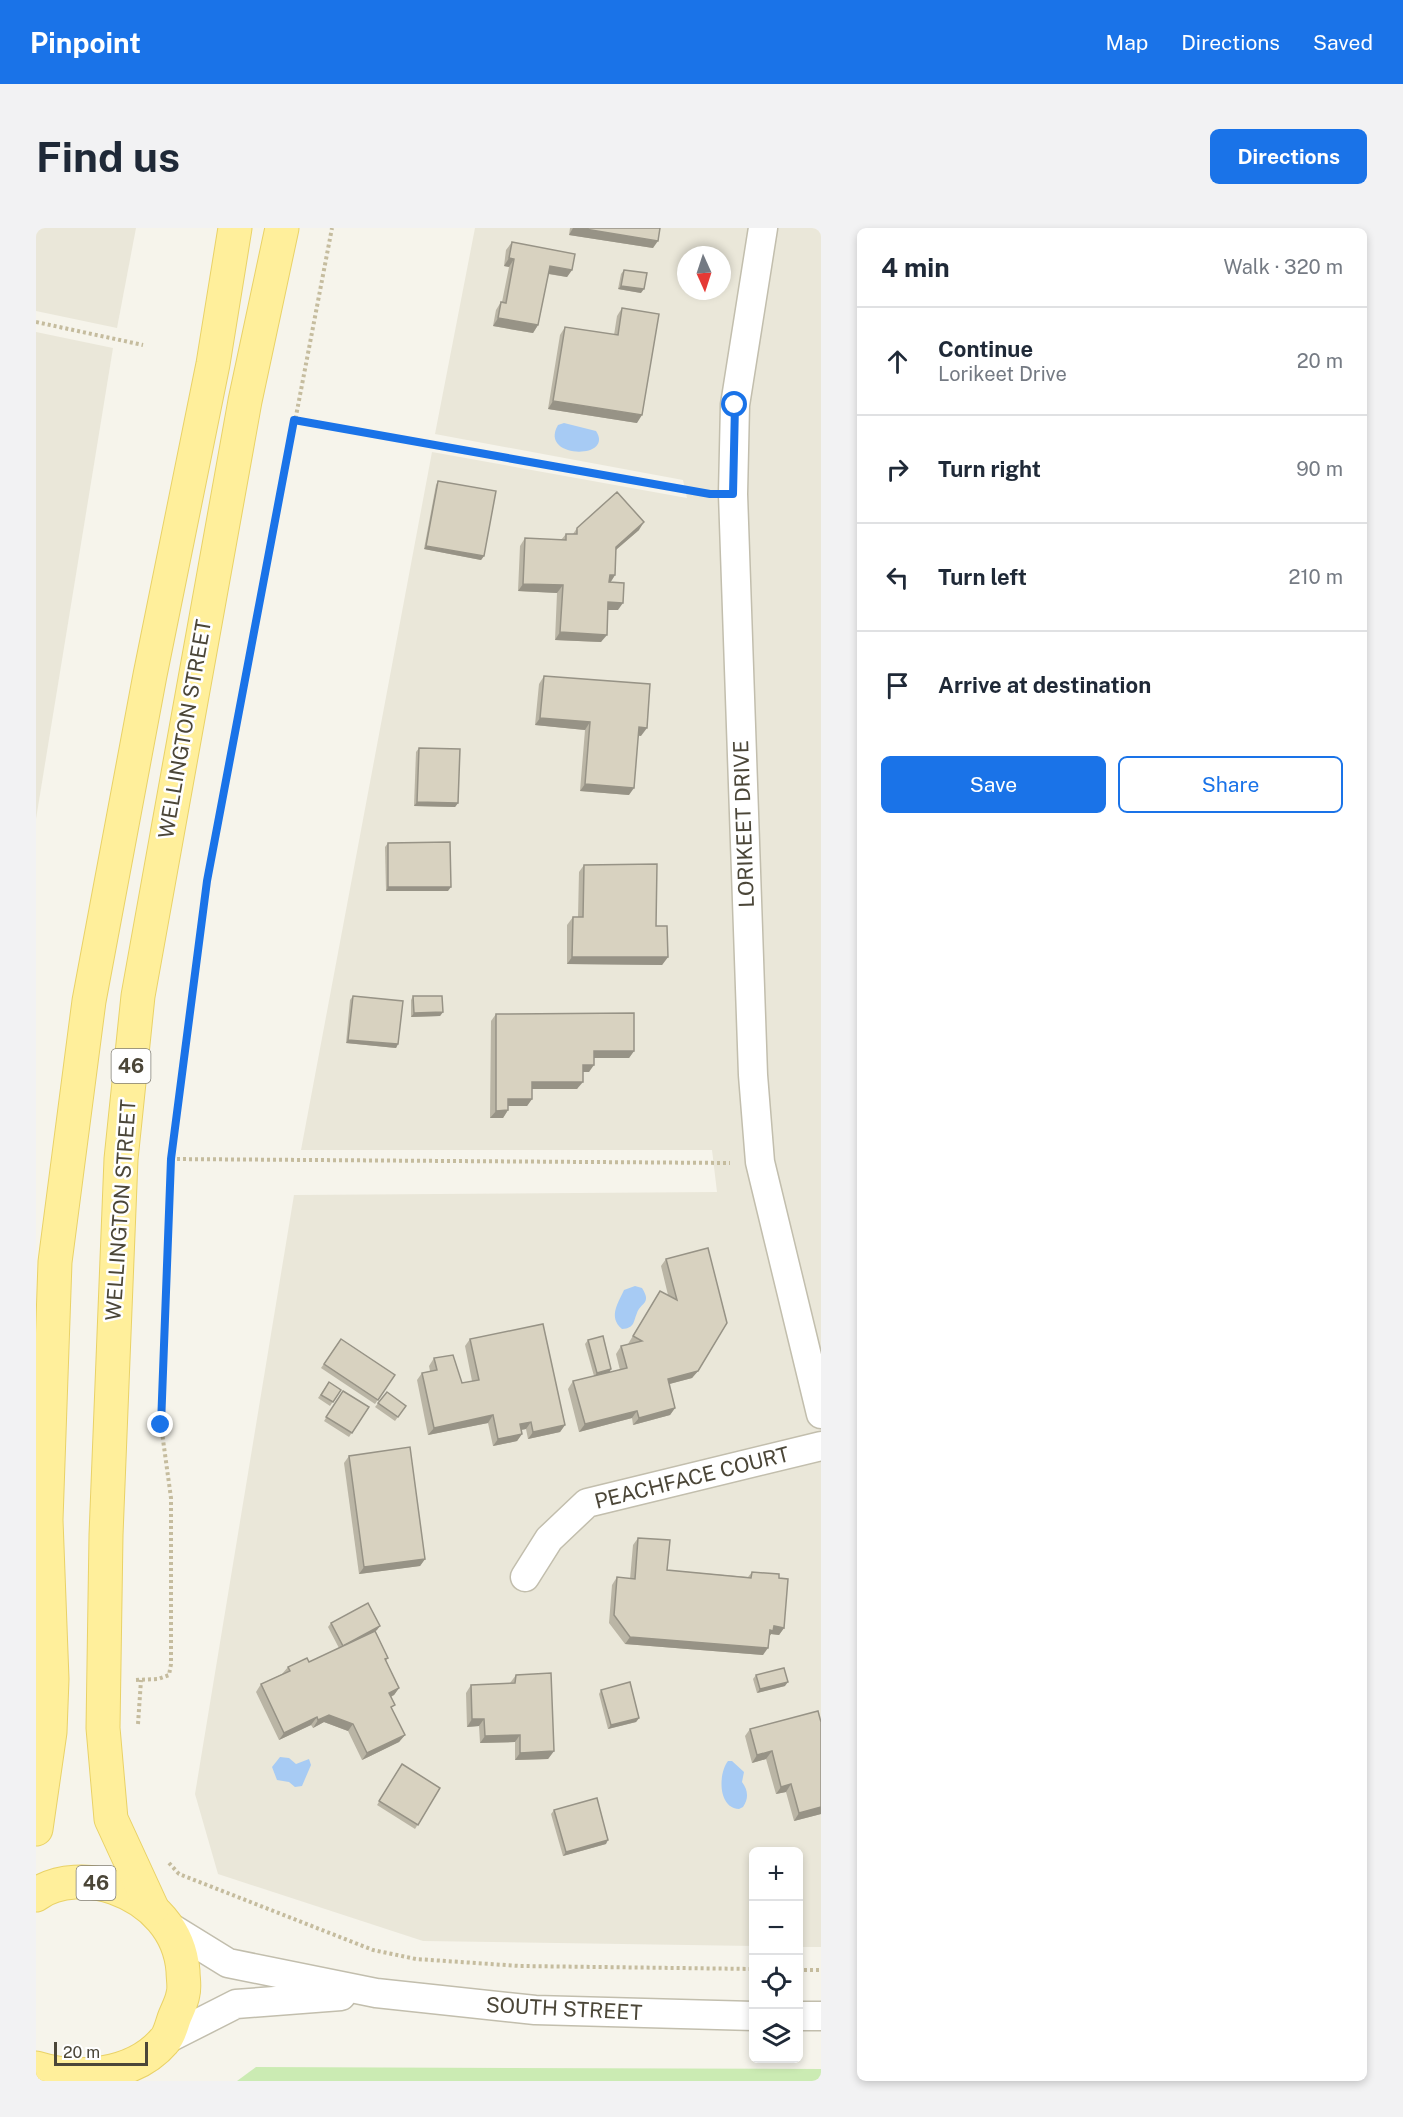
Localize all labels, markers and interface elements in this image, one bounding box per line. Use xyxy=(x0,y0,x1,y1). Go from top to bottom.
text: Pinpoint xyxy=(30,26,141,59)
text: Map xyxy=(1106,30,1148,55)
text: Directions xyxy=(1181,30,1280,55)
text: Saved xyxy=(1313,30,1373,55)
button: Directions xyxy=(1210,129,1367,184)
text: Find us xyxy=(36,132,180,181)
north arrow xyxy=(677,246,731,300)
text: 4 min xyxy=(881,252,950,283)
text: Walk · 320 m xyxy=(1223,255,1343,279)
text: Continue xyxy=(938,336,1033,362)
icon: ahead xyxy=(881,345,914,378)
text: 20 m xyxy=(1297,349,1343,373)
text: Lorikeet Drive xyxy=(938,362,1067,386)
route start xyxy=(721,391,747,417)
icon: right xyxy=(881,453,914,486)
text: Turn right xyxy=(938,456,1041,482)
text: 90 m xyxy=(1296,457,1343,481)
icon: left xyxy=(881,561,914,594)
text: Turn left xyxy=(938,564,1027,590)
text: 210 m xyxy=(1289,565,1343,589)
street label: WELLINGTON STREET xyxy=(153,618,216,840)
icon: arrive xyxy=(881,669,914,702)
text: Arrive at destination xyxy=(938,672,1151,698)
street label: LORIKEET DRIVE xyxy=(728,740,759,908)
button: Save xyxy=(881,756,1106,813)
button: Share xyxy=(1118,756,1343,813)
road number: 46 xyxy=(112,1049,151,1083)
street label: WELLINGTON STREET xyxy=(100,1098,141,1321)
route end xyxy=(147,1411,173,1437)
street label: PEACHFACE COURT xyxy=(592,1441,792,1514)
map controls xyxy=(749,1847,803,2063)
button: + xyxy=(749,1847,803,1901)
road number: 46 xyxy=(76,1866,116,1900)
button: − xyxy=(749,1901,803,1955)
button: locate xyxy=(749,1955,803,2009)
street label: SOUTH STREET xyxy=(485,1992,643,2025)
button: layers xyxy=(749,2009,803,2063)
scale bar xyxy=(54,2039,148,2066)
text: 20 m xyxy=(63,2043,100,2062)

